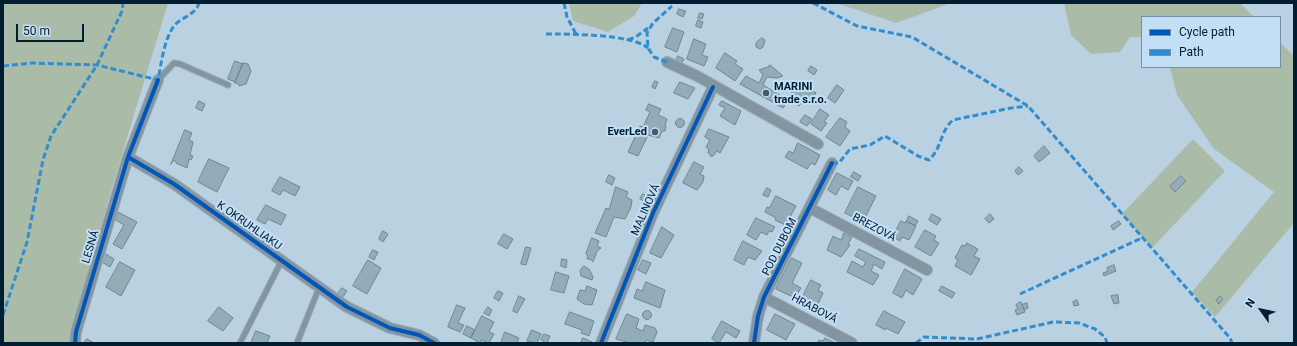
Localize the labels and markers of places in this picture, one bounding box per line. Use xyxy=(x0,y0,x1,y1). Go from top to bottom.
place label: MARINI trade s.r.o. xyxy=(774,80,827,106)
marker: MARINI trade s.r.o. xyxy=(761,88,771,98)
place label: EverLed xyxy=(607,125,647,139)
marker: EverLed xyxy=(650,127,660,137)

